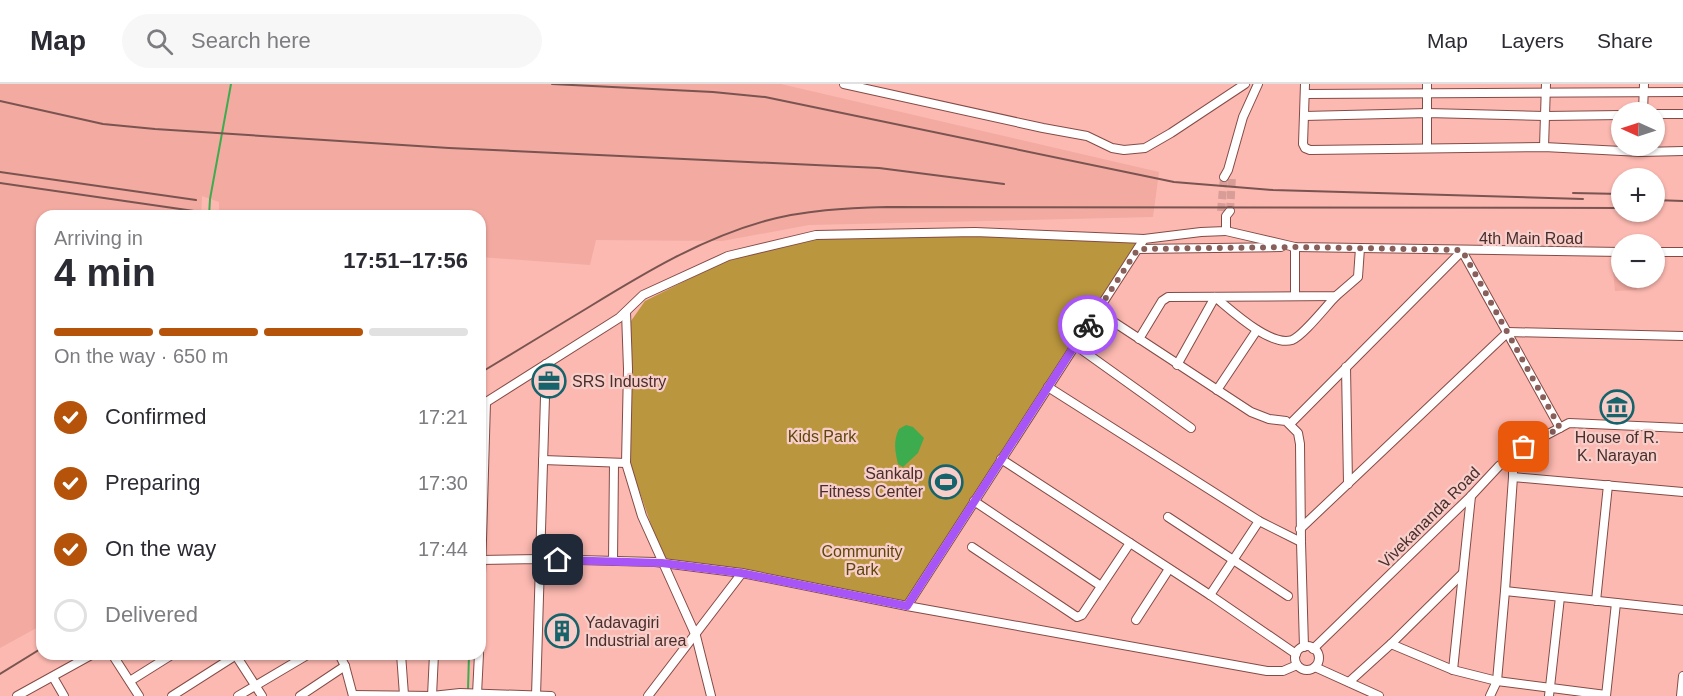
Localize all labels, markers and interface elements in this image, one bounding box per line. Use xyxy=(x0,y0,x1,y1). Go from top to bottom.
search box xyxy=(122,14,542,68)
text: Map xyxy=(30,25,86,56)
icon: search xyxy=(143,25,176,58)
text: Search here xyxy=(191,28,311,53)
text: Map xyxy=(1427,29,1468,52)
text: Layers xyxy=(1501,29,1564,52)
text: Share xyxy=(1597,29,1653,52)
north arrow xyxy=(1611,102,1665,156)
map controls xyxy=(1611,102,1665,288)
button: + xyxy=(1611,168,1665,222)
text: Arriving in xyxy=(54,227,143,249)
street label: 4th Main Road xyxy=(1479,230,1583,247)
button: − xyxy=(1611,234,1665,288)
text: 17:51–17:56 xyxy=(343,248,468,273)
text: 4 min xyxy=(54,251,156,294)
courier xyxy=(1058,295,1118,355)
icon: bike xyxy=(1072,309,1105,342)
text: On the way · 650 m xyxy=(54,345,229,367)
office icon: SRS Industry xyxy=(531,363,567,399)
place label: SRS Industry xyxy=(572,373,666,390)
museum icon: House of R. K. Narayan xyxy=(1599,389,1635,425)
icon: check xyxy=(54,401,87,434)
text: Confirmed xyxy=(105,404,206,429)
text: 17:21 xyxy=(418,406,468,428)
pin xyxy=(1498,421,1549,472)
park label: Kids Park xyxy=(788,428,857,445)
place label: House of R. K. Narayan xyxy=(1575,429,1659,464)
icon: bag xyxy=(1507,430,1540,463)
sports icon: Sankalp Fitness Center xyxy=(928,464,964,500)
street label: Vivekananda Road xyxy=(1376,464,1483,571)
place label: Sankalp Fitness Center xyxy=(819,465,924,500)
icon: check xyxy=(54,467,87,500)
text: Preparing xyxy=(105,470,200,495)
text: 17:30 xyxy=(418,472,468,494)
icon: check xyxy=(54,533,87,566)
pin xyxy=(532,534,583,585)
text: On the way xyxy=(105,536,216,561)
text: 17:44 xyxy=(418,538,468,560)
icon: home xyxy=(541,543,574,576)
park label: Community Park xyxy=(822,543,902,578)
text: Delivered xyxy=(105,602,198,627)
building icon: Yadavagiri Industrial area xyxy=(544,613,580,649)
place label: Yadavagiri Industrial area xyxy=(585,614,686,649)

